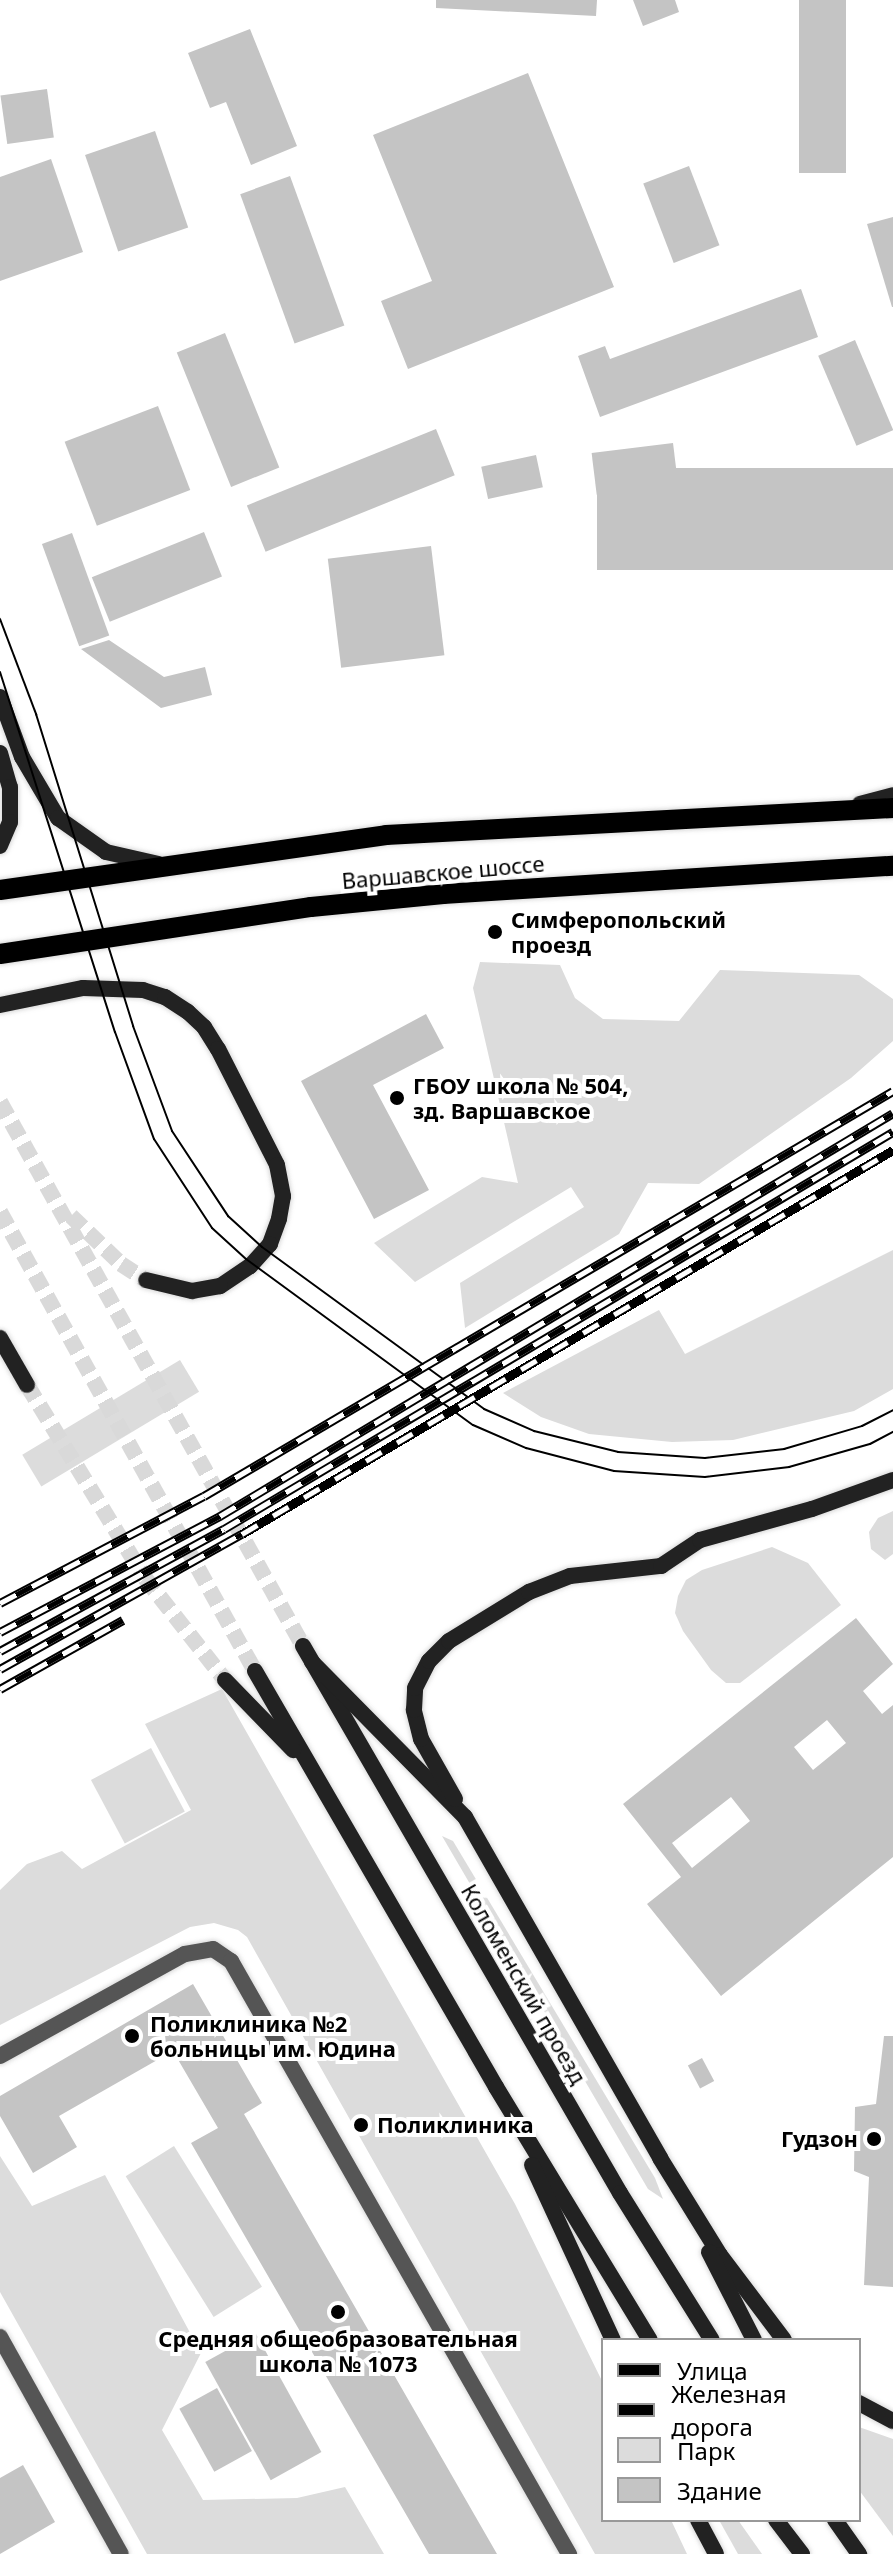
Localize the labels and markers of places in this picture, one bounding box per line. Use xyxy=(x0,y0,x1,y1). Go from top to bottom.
place label: Симферопольский проезд xyxy=(511,906,726,958)
marker: Симферопольский проезд xyxy=(486,923,504,941)
place label: ГБОУ школа № 504, зд. Варшавское xyxy=(413,1072,628,1124)
marker: ГБОУ школа № 504, зд. Варшавское xyxy=(388,1089,406,1107)
place label: Поликлиника №2 больницы им. Юдина xyxy=(150,2010,396,2062)
marker: Поликлиника №2 больницы им. Юдина xyxy=(121,2025,143,2047)
place label: Поликлиника xyxy=(377,2112,534,2138)
marker: Поликлиника xyxy=(352,2116,370,2134)
place label: Гудзон xyxy=(781,2126,858,2152)
marker: Гудзон xyxy=(865,2130,883,2148)
marker: Средняя общеобразовательная школа № 1073 xyxy=(329,2303,347,2321)
place label: Средняя общеобразовательная школа № 1073 xyxy=(158,2325,518,2376)

